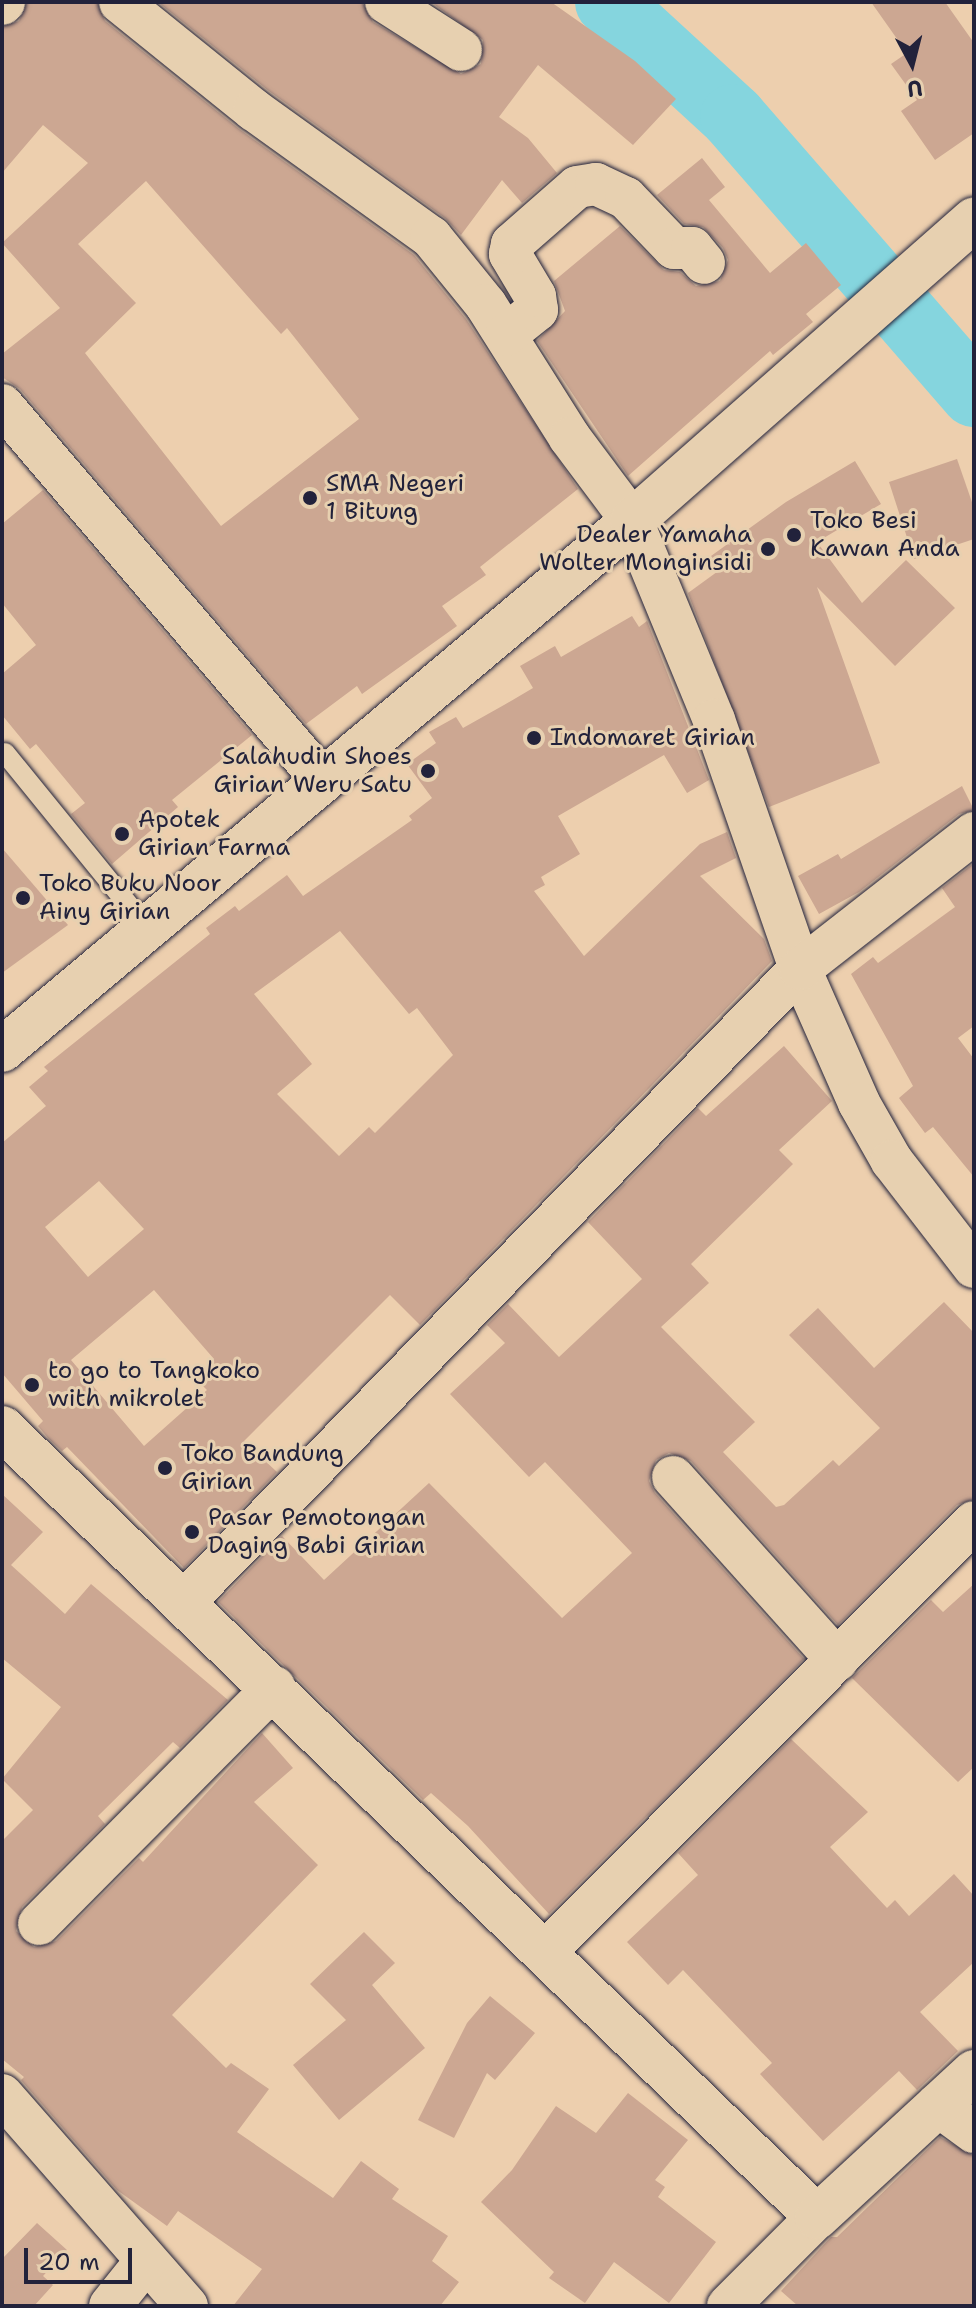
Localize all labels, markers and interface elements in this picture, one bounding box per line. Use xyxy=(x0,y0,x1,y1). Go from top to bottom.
north arrow xyxy=(872,24,952,104)
text: U xyxy=(906,73,924,104)
place label: SMA Negeri 1 Bitung xyxy=(326,470,464,526)
marker: SMA Negeri 1 Bitung xyxy=(301,489,319,507)
place label: Toko Besi Kawan Anda xyxy=(810,507,960,563)
place label: Dealer Yamaha Wolter Monginsidi xyxy=(539,521,752,577)
marker: Toko Besi Kawan Anda xyxy=(785,526,803,544)
marker: Dealer Yamaha Wolter Monginsidi xyxy=(759,540,777,558)
place label: Indomaret Girian xyxy=(550,724,755,752)
marker: Indomaret Girian xyxy=(525,729,543,747)
place label: Salahudin Shoes Girian Weru Satu xyxy=(213,743,412,799)
marker: Salahudin Shoes Girian Weru Satu xyxy=(419,762,437,780)
place label: Apotek Girian Farma xyxy=(138,806,290,862)
marker: Apotek Girian Farma xyxy=(113,825,131,843)
place label: Toko Buku Noor Ainy Girian xyxy=(39,870,222,926)
marker: Toko Buku Noor Ainy Girian xyxy=(14,889,32,907)
place label: to go to Tangkoko with mikrolet xyxy=(48,1357,260,1413)
marker: to go to Tangkoko with mikrolet xyxy=(23,1376,41,1394)
place label: Toko Bandung Girian xyxy=(181,1440,344,1496)
marker: Toko Bandung Girian xyxy=(156,1459,174,1477)
place label: Pasar Pemotongan Daging Babi Girian xyxy=(208,1504,425,1560)
marker: Pasar Pemotongan Daging Babi Girian xyxy=(183,1523,201,1541)
scale bar xyxy=(28,2232,136,2282)
text: 20 m xyxy=(38,2246,100,2278)

